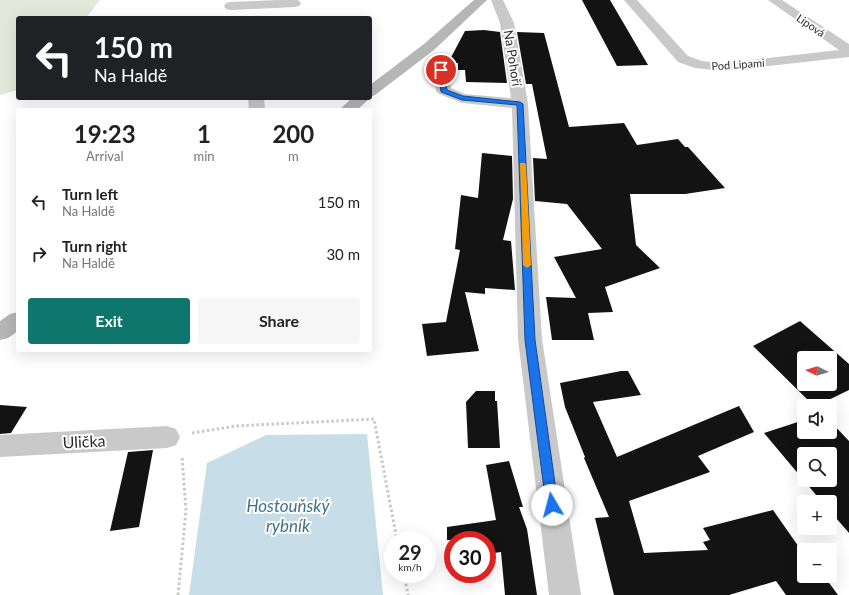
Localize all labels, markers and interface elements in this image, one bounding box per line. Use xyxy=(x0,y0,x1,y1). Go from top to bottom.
street label: Lipová xyxy=(794,11,828,39)
street label: Na Pohoří xyxy=(501,29,525,88)
text: 150 m xyxy=(94,30,173,64)
icon: left xyxy=(28,32,80,84)
pin xyxy=(424,53,458,87)
street label: Pod Lipami xyxy=(711,56,765,72)
icon: arrive xyxy=(430,59,452,81)
text: Na Haldě xyxy=(94,64,167,86)
text: 19:23 xyxy=(74,119,136,148)
text: 1 xyxy=(197,119,211,148)
text: 200 xyxy=(272,119,314,148)
text: Arrival xyxy=(86,148,123,164)
text: min xyxy=(194,148,215,164)
text: m xyxy=(288,148,299,164)
text: Turn left xyxy=(62,185,118,203)
icon: left xyxy=(28,191,50,213)
text: 150 m xyxy=(318,193,360,211)
text: Na Haldě xyxy=(62,203,115,219)
text: Turn right xyxy=(62,237,127,255)
icon: right xyxy=(28,243,50,265)
text: 30 m xyxy=(326,245,360,263)
text: Na Haldě xyxy=(62,255,115,271)
button: Exit xyxy=(28,298,190,344)
button: Share xyxy=(198,298,360,344)
north arrow xyxy=(797,351,837,391)
map controls xyxy=(797,351,837,583)
button: sound xyxy=(797,399,837,439)
street label: Ulička xyxy=(62,430,106,452)
button: search xyxy=(797,447,837,487)
position arrow xyxy=(531,484,573,526)
water label: Hostouňský rybník xyxy=(246,495,330,536)
button: + xyxy=(797,495,837,535)
speed limit sign: 30 xyxy=(444,531,496,583)
text: 29 xyxy=(398,540,422,564)
button: − xyxy=(797,543,837,583)
text: km/h xyxy=(398,561,422,573)

